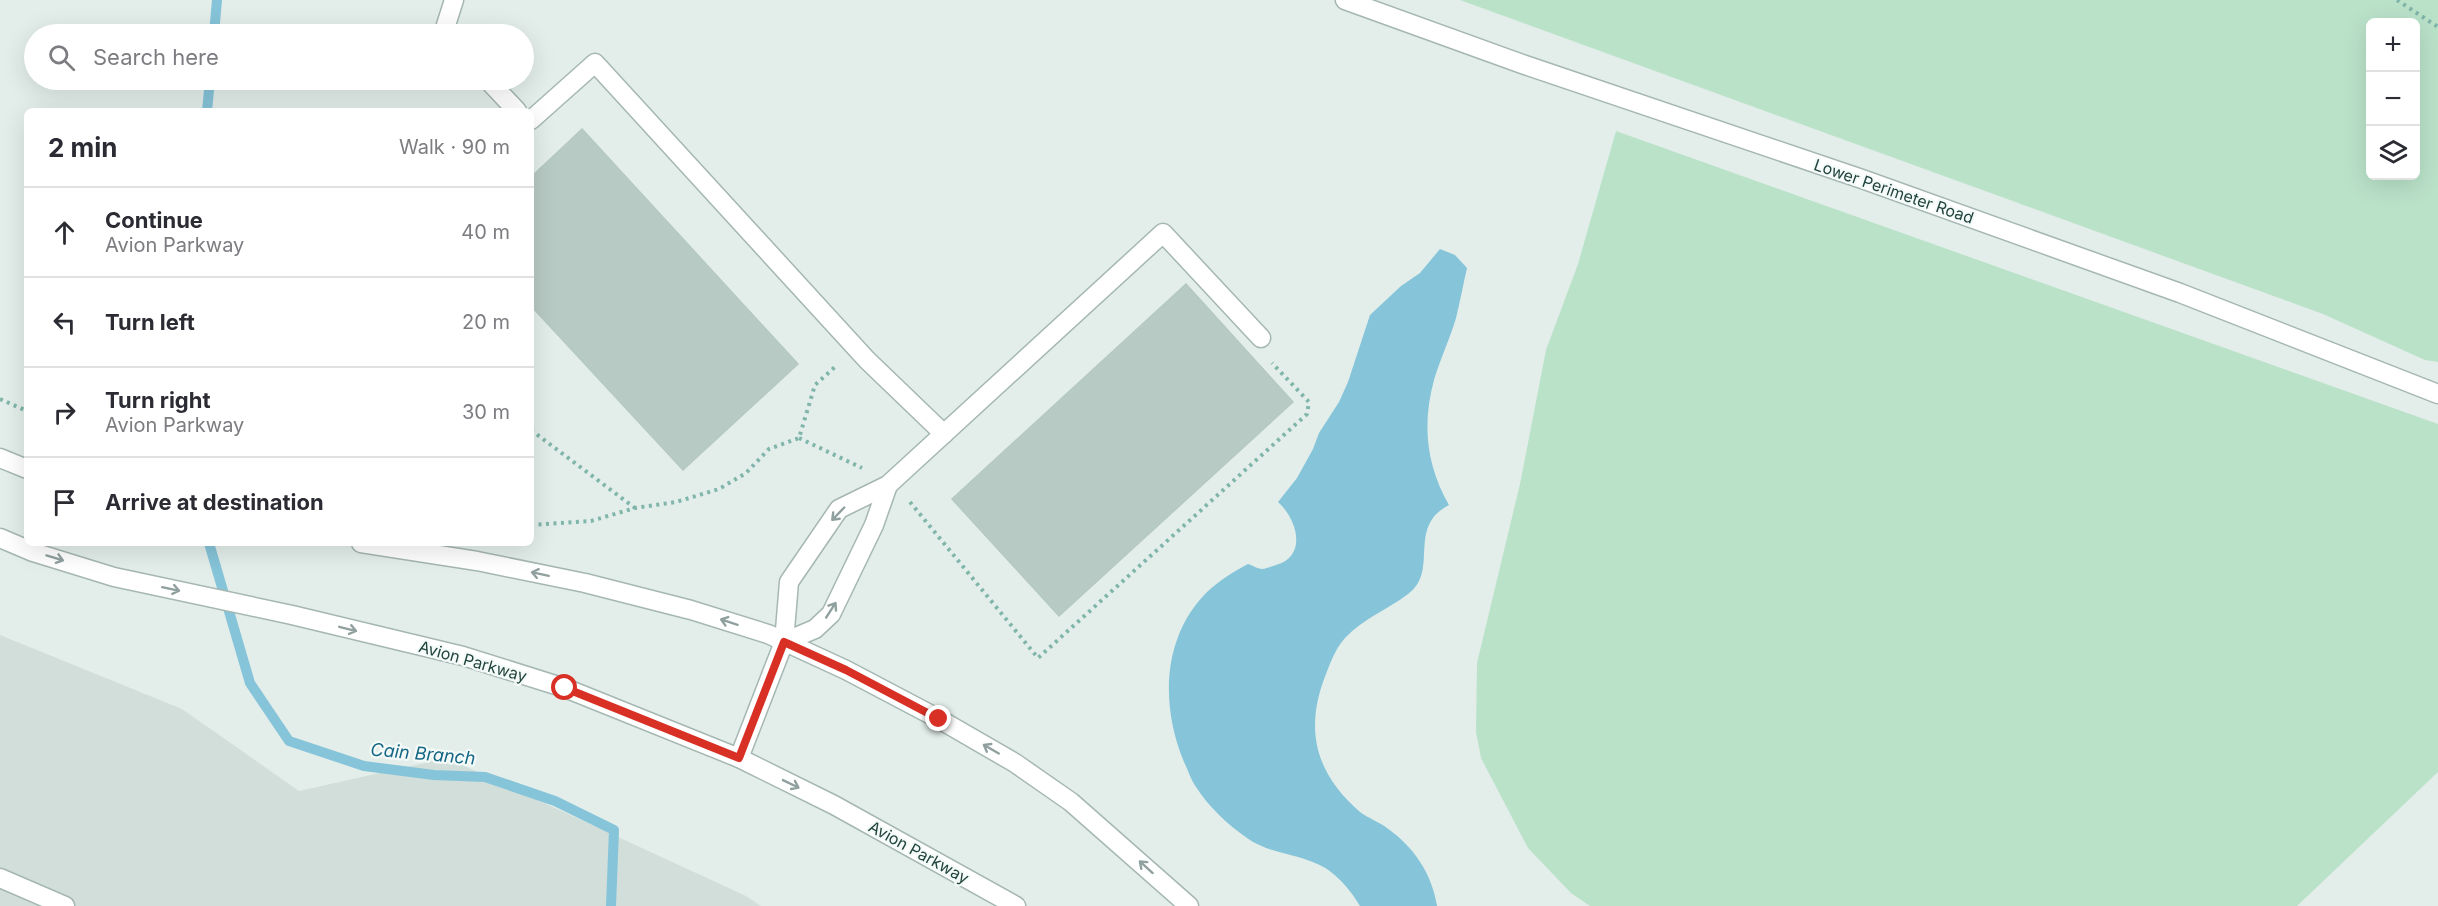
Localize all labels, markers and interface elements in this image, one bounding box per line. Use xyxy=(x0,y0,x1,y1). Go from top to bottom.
map controls xyxy=(2366,18,2420,180)
button: + xyxy=(2366,18,2420,72)
search box xyxy=(24,24,534,90)
icon: search xyxy=(45,41,78,74)
text: Search here xyxy=(93,44,219,70)
button: − xyxy=(2366,72,2420,126)
button: layers xyxy=(2366,126,2420,180)
text: 2 min xyxy=(48,132,118,163)
text: Walk · 90 m xyxy=(399,135,510,159)
street label: Lower Perimeter Road xyxy=(1812,154,1976,228)
text: Continue xyxy=(105,207,203,233)
icon: ahead xyxy=(48,216,81,249)
text: 40 m xyxy=(461,220,510,244)
text: Avion Parkway xyxy=(105,233,244,257)
icon: left xyxy=(48,306,81,339)
text: Turn left xyxy=(105,309,195,335)
text: 20 m xyxy=(462,310,510,334)
text: Turn right xyxy=(105,387,211,413)
icon: right xyxy=(48,396,81,429)
text: 30 m xyxy=(462,400,510,424)
text: Avion Parkway xyxy=(105,413,244,437)
icon: arrive xyxy=(48,486,81,519)
text: Arrive at destination xyxy=(105,489,324,515)
one-way arrow xyxy=(831,506,845,521)
one-way arrow xyxy=(45,553,64,564)
one-way arrow xyxy=(531,568,550,579)
one-way arrow xyxy=(161,584,180,595)
one-way arrow xyxy=(825,602,838,619)
one-way arrow xyxy=(720,616,739,627)
one-way arrow xyxy=(339,623,358,635)
street label: Avion Parkway xyxy=(417,636,529,686)
route start xyxy=(551,674,577,700)
route end xyxy=(925,705,951,731)
water label: Cain Branch xyxy=(370,738,476,769)
one-way arrow xyxy=(983,743,1000,755)
one-way arrow xyxy=(782,778,800,790)
street label: Avion Parkway xyxy=(865,816,973,888)
one-way arrow xyxy=(1138,860,1153,874)

